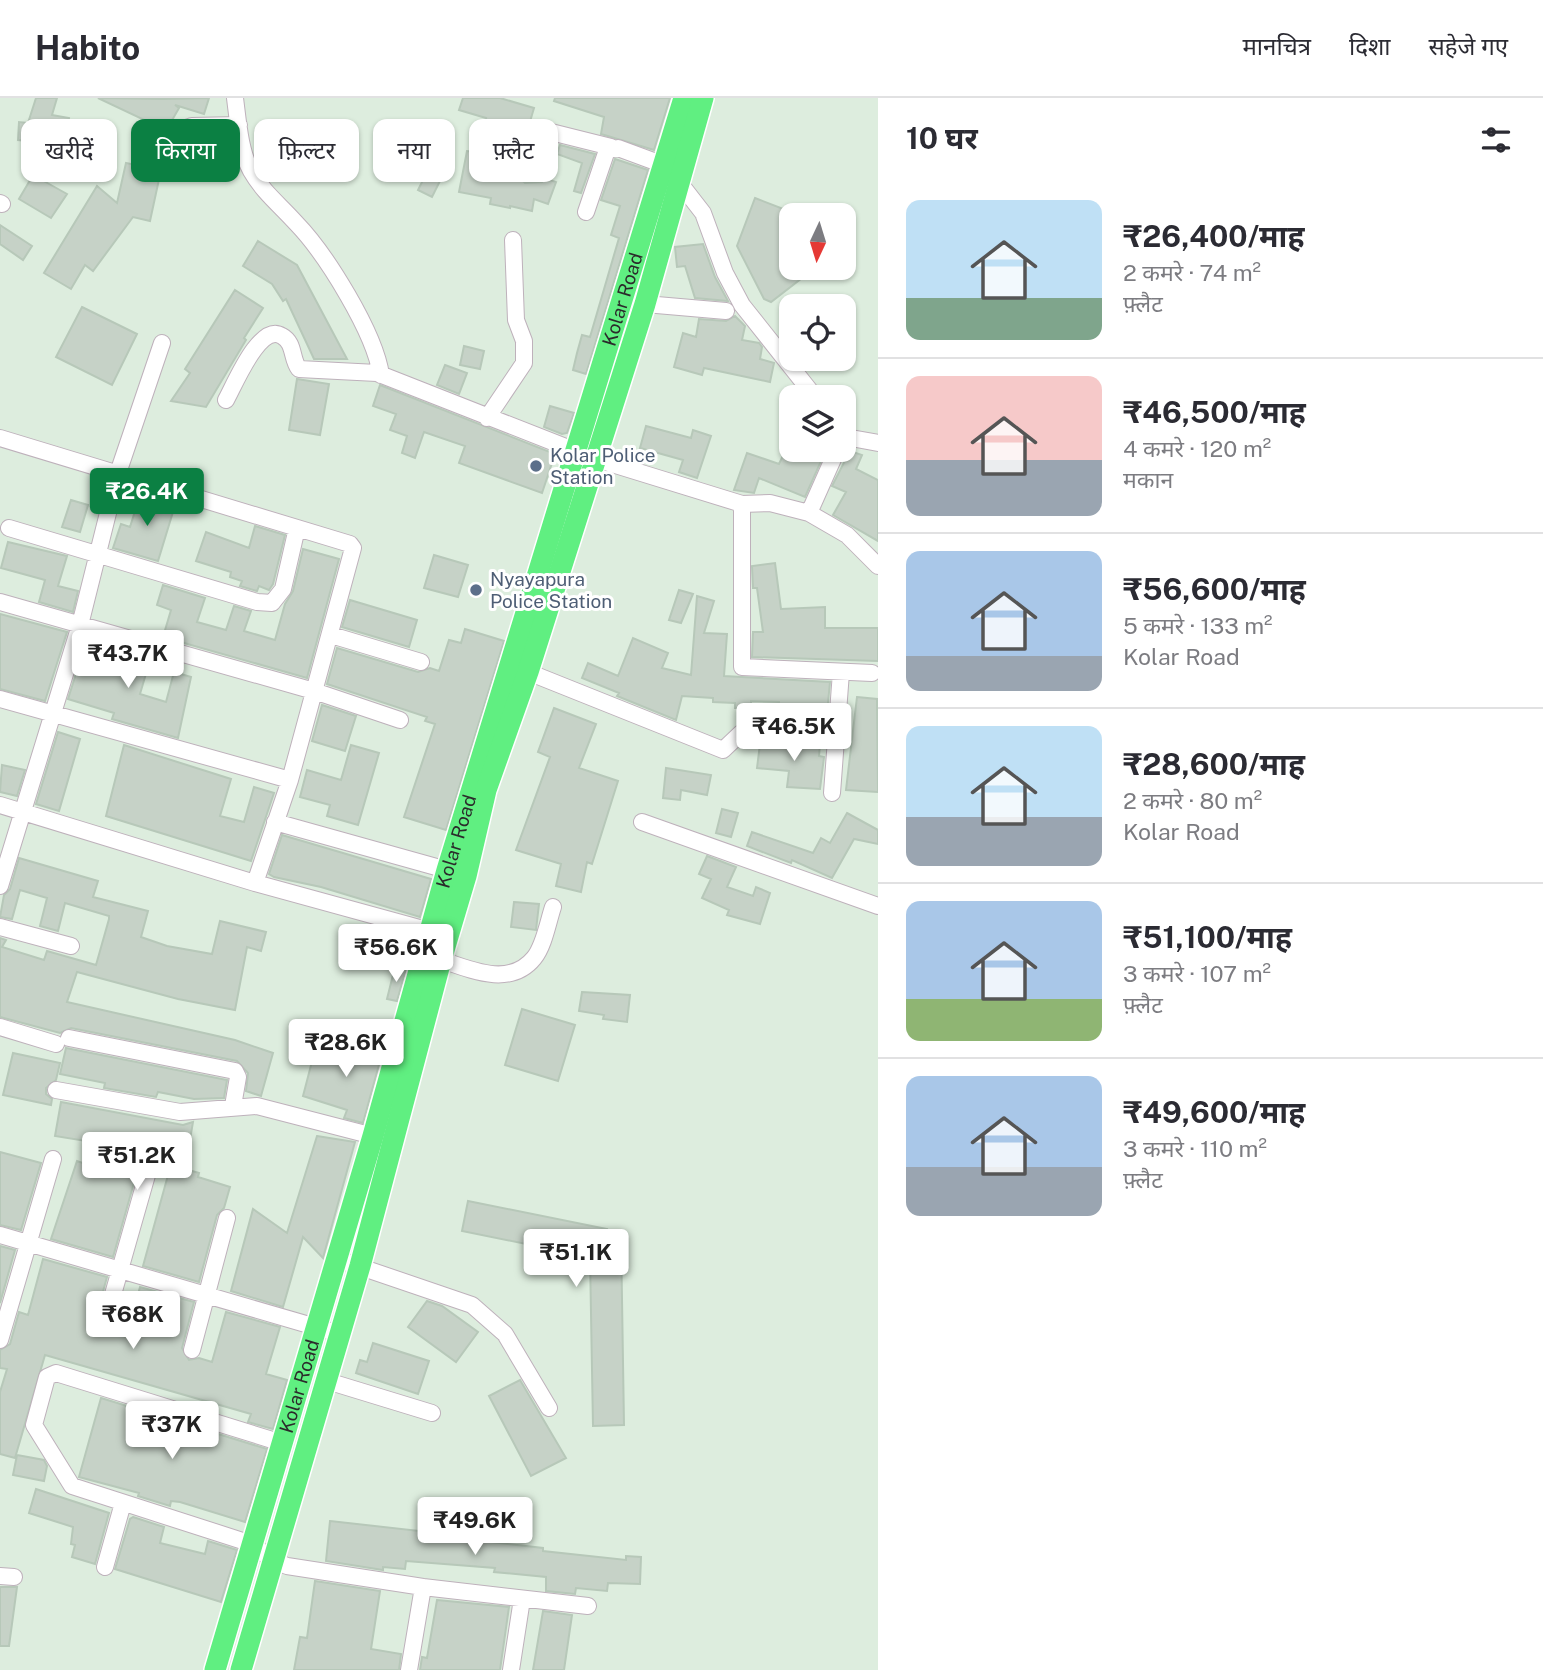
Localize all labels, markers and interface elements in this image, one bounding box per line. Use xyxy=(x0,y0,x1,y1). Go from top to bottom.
text: Habito xyxy=(35,29,140,67)
text: मानचित्र xyxy=(1243,32,1311,60)
text: दिशा xyxy=(1349,32,1391,60)
text: सहेजे गए xyxy=(1429,32,1508,60)
chip: खरीदें xyxy=(21,119,117,182)
chip: किराया xyxy=(131,119,240,182)
chip: फ़िल्टर xyxy=(254,119,359,182)
chip: नया xyxy=(373,119,455,182)
chip: फ़्लैट xyxy=(469,119,558,182)
text: 10 घर xyxy=(906,120,978,156)
icon: filters xyxy=(1477,121,1515,159)
north arrow xyxy=(779,203,856,280)
map controls xyxy=(779,203,856,462)
text: ₹26,400/माह xyxy=(1123,218,1304,254)
icon: home xyxy=(962,228,1046,312)
street label: Kolar Road xyxy=(598,250,647,349)
text: 2 कमरे · 74 m² xyxy=(1123,259,1261,286)
text: फ़्लैट xyxy=(1123,290,1163,317)
button: locate xyxy=(779,294,856,371)
button: layers xyxy=(779,385,856,462)
text: ₹46,500/माह xyxy=(1123,394,1306,430)
icon: home xyxy=(962,404,1046,488)
text: 4 कमरे · 120 m² xyxy=(1123,435,1271,462)
place label: Kolar Police Station xyxy=(550,444,655,488)
marker: Kolar Police Station xyxy=(528,458,544,474)
text: मकान xyxy=(1123,466,1173,493)
pin: ₹26.4K xyxy=(90,468,204,528)
text: ₹26.4K xyxy=(106,477,188,504)
place label: Nyayapura Police Station xyxy=(490,568,612,612)
text: ₹56,600/माह xyxy=(1123,571,1306,607)
icon: home xyxy=(962,579,1046,663)
marker: Nyayapura Police Station xyxy=(468,582,484,598)
text: 5 कमरे · 133 m² xyxy=(1123,612,1273,639)
pin: ₹43.7K xyxy=(71,630,185,690)
text: ₹43.7K xyxy=(88,639,168,666)
text: Kolar Road xyxy=(1123,643,1240,670)
pin: ₹46.5K xyxy=(737,704,851,763)
text: ₹46.5K xyxy=(752,712,836,739)
text: ₹28,600/माह xyxy=(1123,746,1305,782)
icon: home xyxy=(962,754,1046,838)
text: 2 कमरे · 80 m² xyxy=(1123,787,1262,814)
street label: Kolar Road xyxy=(432,792,480,890)
text: Kolar Road xyxy=(1123,818,1240,845)
text: ₹51,100/माह xyxy=(1123,919,1292,955)
pin: ₹56.6K xyxy=(339,924,453,984)
icon: home xyxy=(962,929,1046,1013)
text: ₹56.6K xyxy=(354,933,438,960)
text: 3 कमरे · 107 m² xyxy=(1123,960,1271,987)
text: फ़्लैट xyxy=(1123,991,1163,1018)
pin: ₹28.6K xyxy=(289,1020,403,1079)
text: ₹28.6K xyxy=(305,1028,387,1055)
text: ₹49,600/माह xyxy=(1123,1094,1305,1130)
icon: home xyxy=(962,1104,1046,1188)
pin: ₹51.2K xyxy=(80,1132,194,1192)
text: 3 कमरे · 110 m² xyxy=(1123,1135,1267,1162)
text: ₹51.2K xyxy=(98,1141,176,1168)
text: फ़्लैट xyxy=(1123,1166,1163,1193)
pin: ₹51.1K xyxy=(519,1230,633,1289)
text: ₹51.1K xyxy=(540,1238,612,1265)
pin: ₹68K xyxy=(92,1292,174,1351)
text: ₹68K xyxy=(102,1300,164,1327)
street label: Kolar Road xyxy=(275,1337,323,1436)
pin: ₹37K xyxy=(131,1402,213,1461)
text: ₹37K xyxy=(142,1410,202,1437)
pin: ₹49.6K xyxy=(418,1498,532,1557)
text: ₹49.6K xyxy=(434,1506,516,1533)

